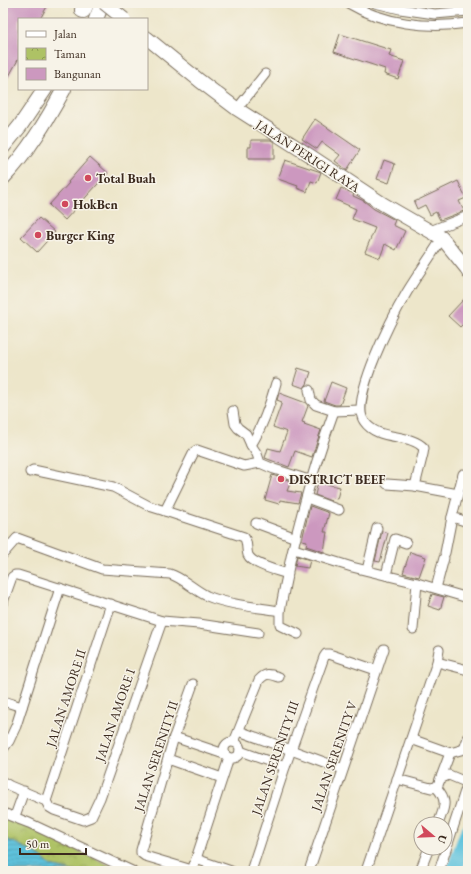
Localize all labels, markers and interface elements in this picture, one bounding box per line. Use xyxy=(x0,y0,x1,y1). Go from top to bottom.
legend xyxy=(18,18,148,90)
text: Jalan xyxy=(53,26,78,42)
text: Taman xyxy=(54,46,87,62)
text: Bangunan xyxy=(54,66,102,82)
street label: JALAN PERIGI RAYA xyxy=(252,115,364,197)
place label: Total Buah xyxy=(96,170,157,187)
marker: Total Buah xyxy=(83,173,93,183)
place label: HokBen xyxy=(73,196,118,213)
marker: HokBen xyxy=(60,199,70,209)
place label: Burger King xyxy=(46,227,115,244)
marker: Burger King xyxy=(33,230,43,240)
place label: DISTRICT BEEF xyxy=(289,471,385,488)
marker: DISTRICT BEEF xyxy=(276,474,286,484)
street label: JALAN AMORE II xyxy=(42,647,90,750)
street label: JALAN AMORE I xyxy=(91,666,139,765)
street label: JALAN SERENITY II xyxy=(130,698,182,814)
street label: JALAN SERENITY III xyxy=(247,698,303,818)
street label: JALAN SERENITY V xyxy=(307,699,361,814)
north arrow xyxy=(413,816,453,856)
scale bar xyxy=(20,830,86,856)
text: U xyxy=(434,833,450,846)
text: 50 m xyxy=(26,836,50,852)

